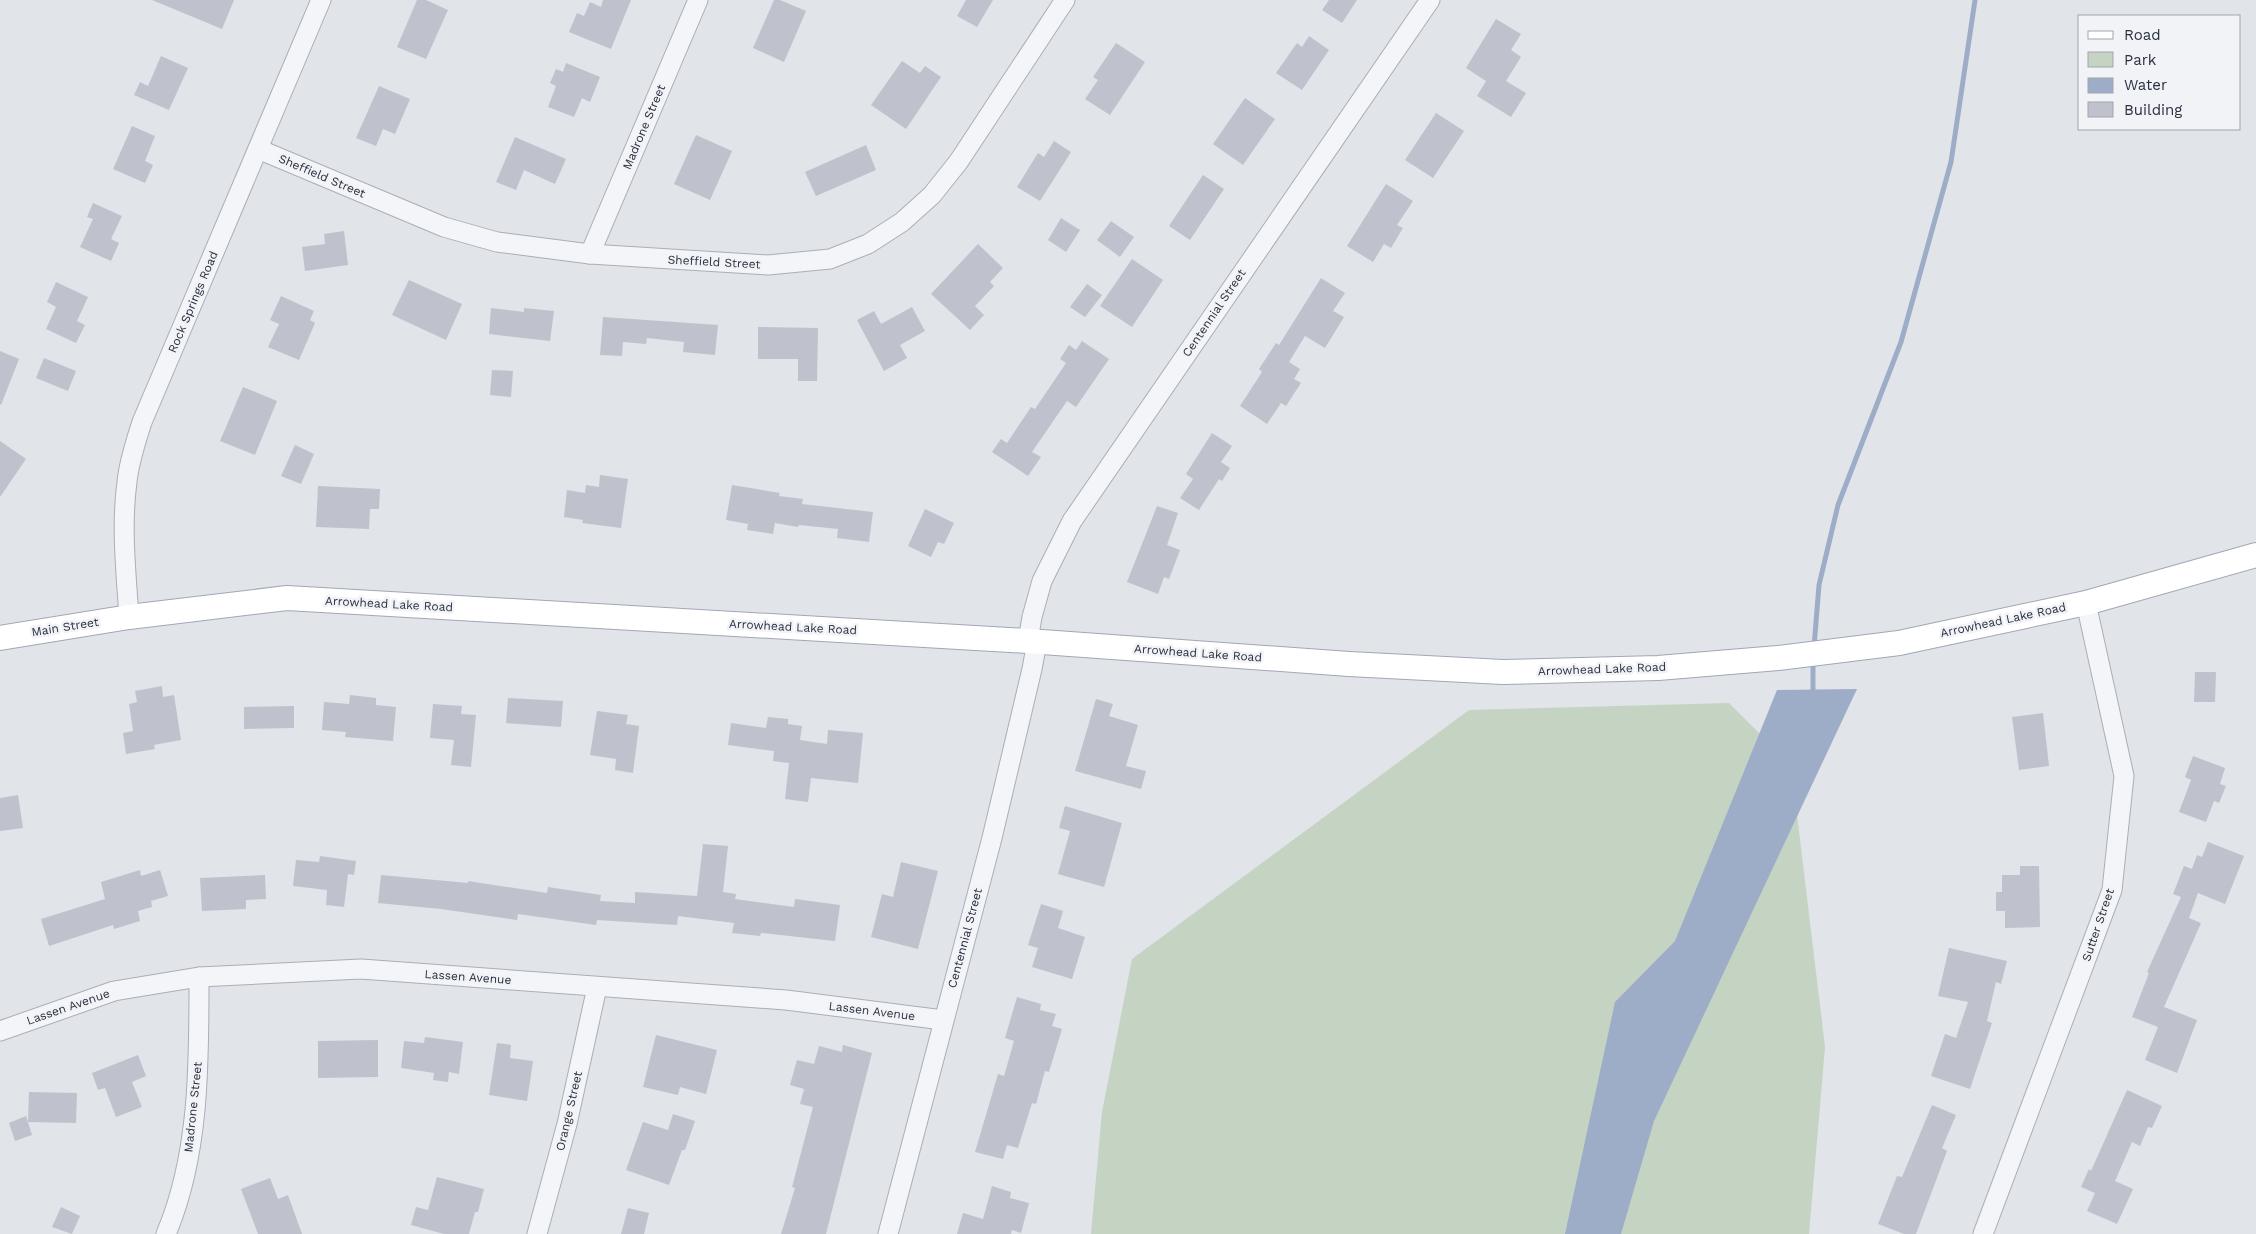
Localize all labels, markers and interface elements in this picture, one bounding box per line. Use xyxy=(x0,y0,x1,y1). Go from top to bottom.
legend xyxy=(2078,15,2241,130)
text: Road xyxy=(2124,26,2161,44)
text: Park xyxy=(2124,51,2157,69)
text: Water xyxy=(2124,76,2167,94)
street label: Madrone Street xyxy=(620,82,668,172)
text: Building xyxy=(2124,101,2182,119)
street label: Sheffield Street xyxy=(276,151,368,201)
street label: Rock Springs Road xyxy=(165,249,221,355)
street label: Sheffield Street xyxy=(667,253,761,271)
street label: Centennial Street xyxy=(1179,266,1249,360)
street label: Arrowhead Lake Road xyxy=(325,594,453,614)
street label: Arrowhead Lake Road xyxy=(1939,600,2067,640)
street label: Main Street xyxy=(30,615,100,639)
street label: Arrowhead Lake Road xyxy=(729,617,857,637)
street label: Arrowhead Lake Road xyxy=(1134,642,1262,664)
street label: Arrowhead Lake Road xyxy=(1538,660,1666,678)
street label: Centennial Street xyxy=(945,887,985,989)
street label: Sutter Street xyxy=(2079,887,2117,963)
street label: Lassen Avenue xyxy=(424,967,512,987)
street label: Lassen Avenue xyxy=(25,986,111,1028)
street label: Lassen Avenue xyxy=(828,999,916,1023)
street label: Madrone Street xyxy=(181,1061,205,1153)
street label: Orange Street xyxy=(553,1070,585,1152)

